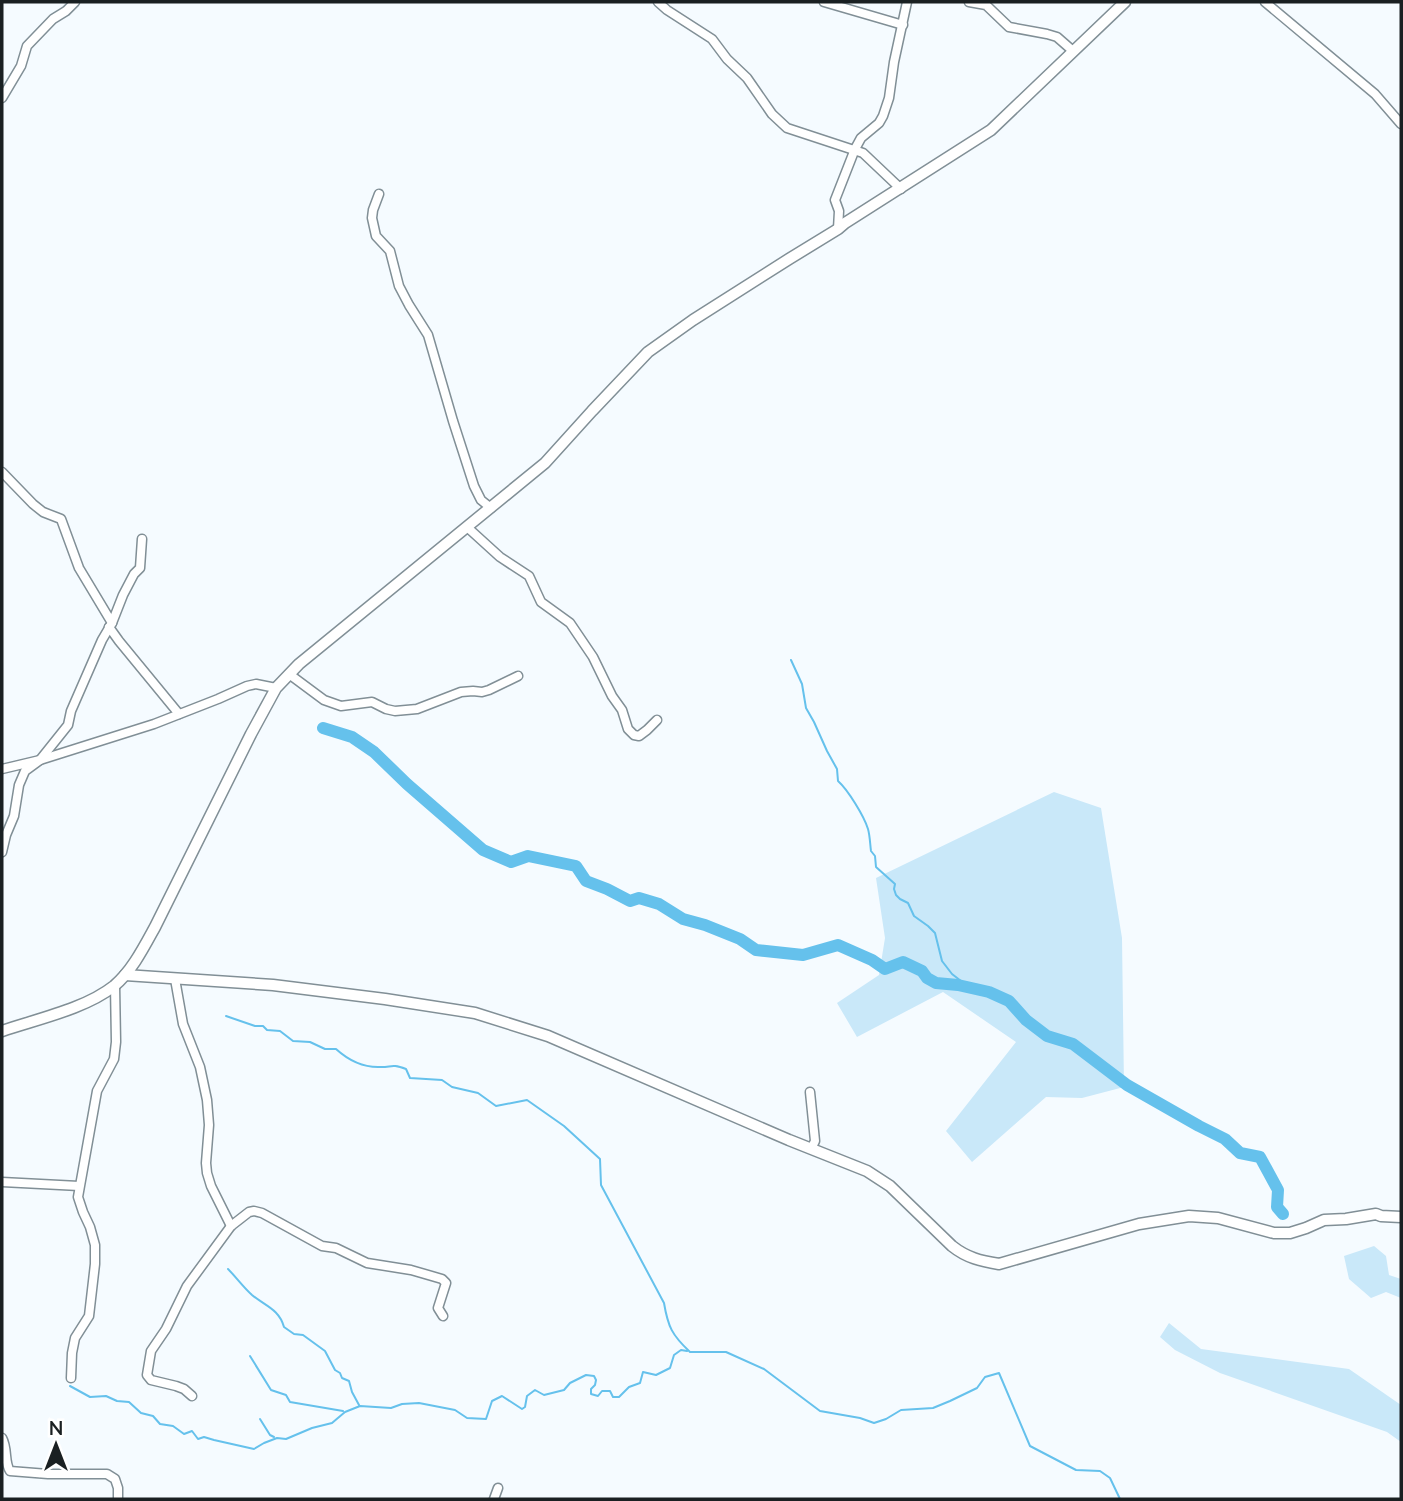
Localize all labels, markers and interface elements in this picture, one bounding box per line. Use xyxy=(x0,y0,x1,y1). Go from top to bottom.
north arrow xyxy=(21,1410,91,1480)
text: N xyxy=(49,1416,63,1439)

